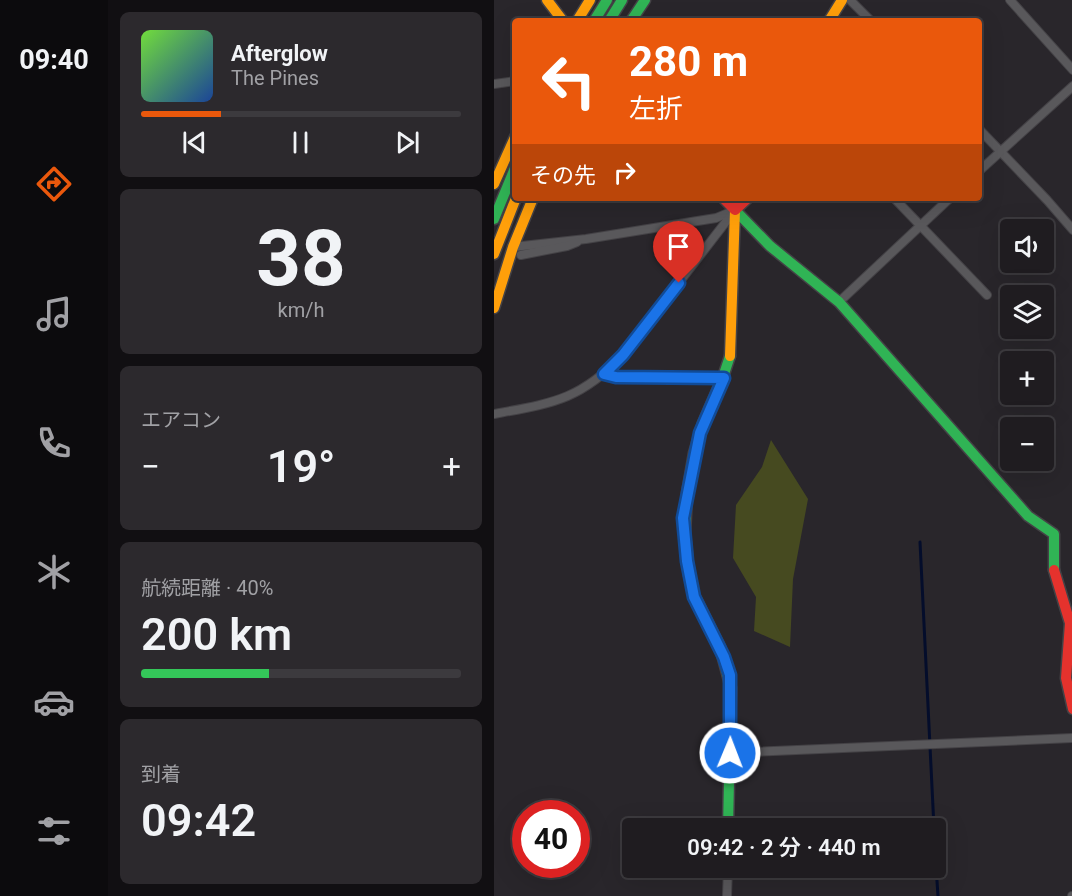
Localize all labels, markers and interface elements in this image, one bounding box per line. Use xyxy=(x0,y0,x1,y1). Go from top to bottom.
text: 280 m xyxy=(629,37,748,86)
text: Afterglow xyxy=(231,41,328,66)
icon: left xyxy=(530,42,608,120)
text: 09:40 xyxy=(19,44,89,76)
text: The Pines xyxy=(231,66,319,90)
text: 左折 xyxy=(629,93,683,125)
icon: previous xyxy=(178,126,211,159)
icon: pause xyxy=(284,126,317,159)
icon: next xyxy=(391,126,424,159)
icon: right xyxy=(608,156,641,189)
icon: directions xyxy=(33,163,75,205)
text: その先 xyxy=(530,163,596,188)
text: 38 xyxy=(256,213,346,304)
map controls xyxy=(1000,219,1054,471)
button: sound xyxy=(1000,219,1054,273)
pin xyxy=(653,221,704,283)
icon: arrive xyxy=(662,230,695,263)
button: layers xyxy=(1000,285,1054,339)
icon: music xyxy=(33,293,75,335)
text: km/h xyxy=(278,298,324,322)
button: + xyxy=(1000,351,1054,405)
text: エアコン xyxy=(141,408,221,432)
button: − xyxy=(1000,417,1054,471)
icon: phone xyxy=(33,422,75,464)
text: 19° xyxy=(267,440,335,493)
text: − xyxy=(141,447,160,486)
text: + xyxy=(442,447,461,486)
icon: climate xyxy=(33,551,75,593)
text: 航続距離 · 40% xyxy=(141,576,273,600)
text: 200 km xyxy=(141,608,292,661)
icon: car xyxy=(33,681,75,723)
position arrow xyxy=(698,721,762,785)
text: 到着 xyxy=(141,762,181,786)
text: 09:42 xyxy=(141,794,256,847)
speed limit sign: 40 xyxy=(512,800,590,878)
icon: filters xyxy=(33,810,75,852)
text: 09:42 · 2 分 · 440 m xyxy=(687,835,881,860)

